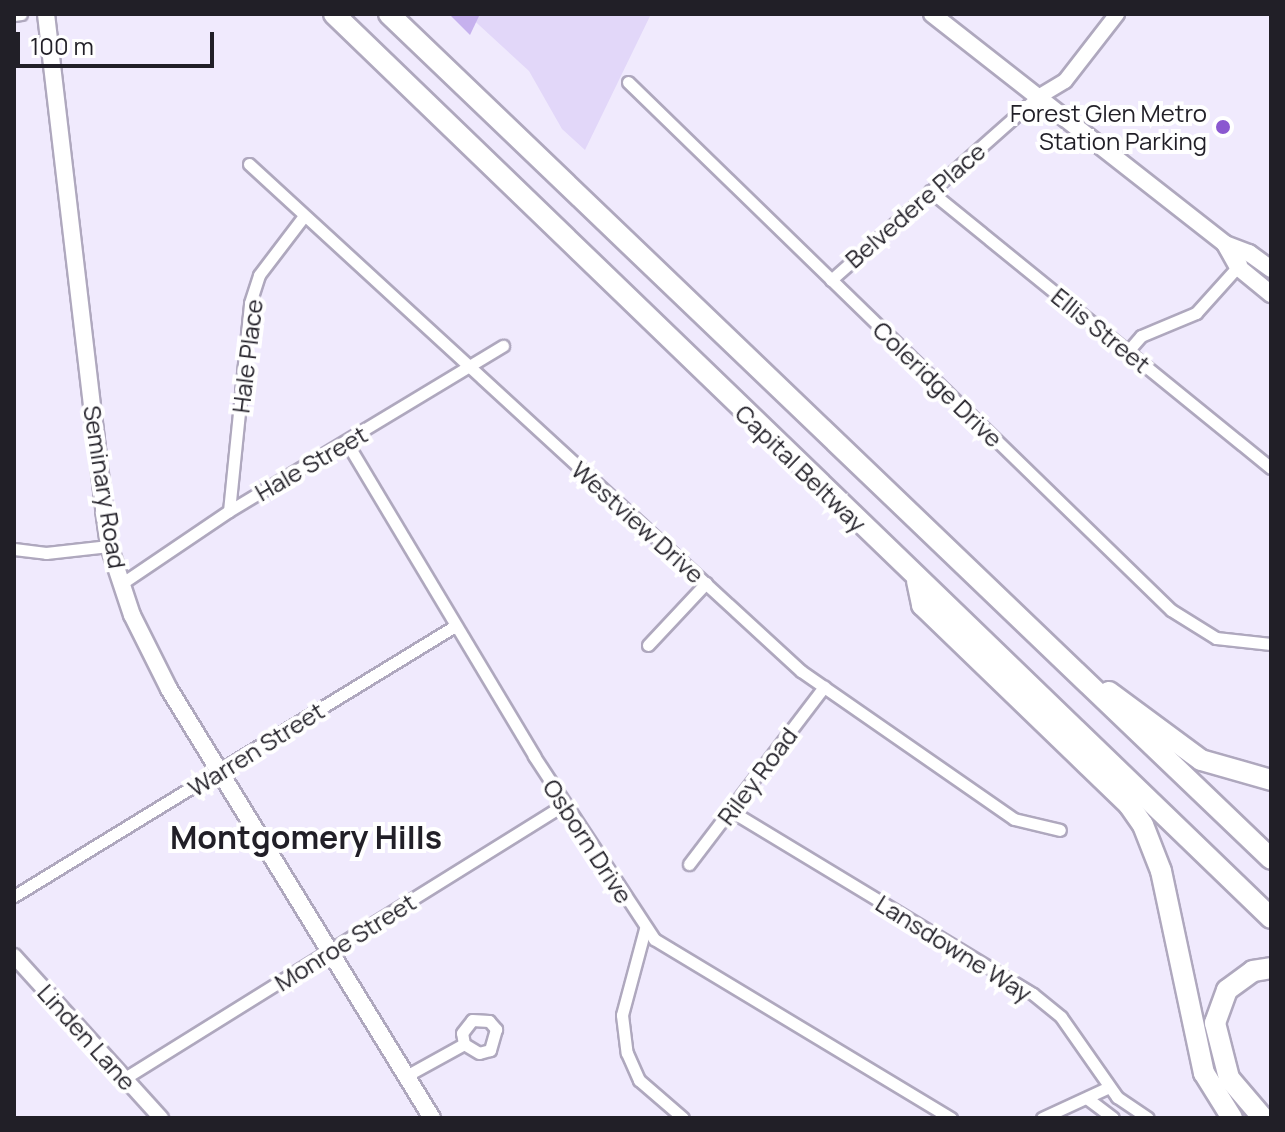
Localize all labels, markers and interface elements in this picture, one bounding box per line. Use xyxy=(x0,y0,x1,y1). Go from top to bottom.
scale bar xyxy=(20,16,218,66)
text: 100 m xyxy=(30,29,94,62)
place label: Forest Glen Metro Station Parking xyxy=(1010,99,1207,155)
marker: Forest Glen Metro Station Parking xyxy=(1214,118,1232,136)
street label: Belvedere Place xyxy=(839,136,991,274)
street label: Ellis Street xyxy=(1046,282,1156,378)
street label: Hale Place xyxy=(226,297,268,415)
street label: Coleridge Drive xyxy=(867,315,1009,453)
street label: Capital Beltway xyxy=(730,398,872,538)
street label: Seminary Road xyxy=(78,403,132,571)
street label: Hale Street xyxy=(250,419,372,507)
street label: Westview Drive xyxy=(566,455,710,589)
street label: Warren Street xyxy=(183,696,329,802)
street label: Riley Road xyxy=(711,722,803,830)
street label: Osborn Drive xyxy=(537,774,639,908)
district label: Montgomery Hills xyxy=(170,818,442,856)
street label: Monroe Street xyxy=(269,887,421,997)
street label: Lansdowne Way xyxy=(871,889,1037,1007)
street label: Linden Lane xyxy=(32,978,142,1096)

